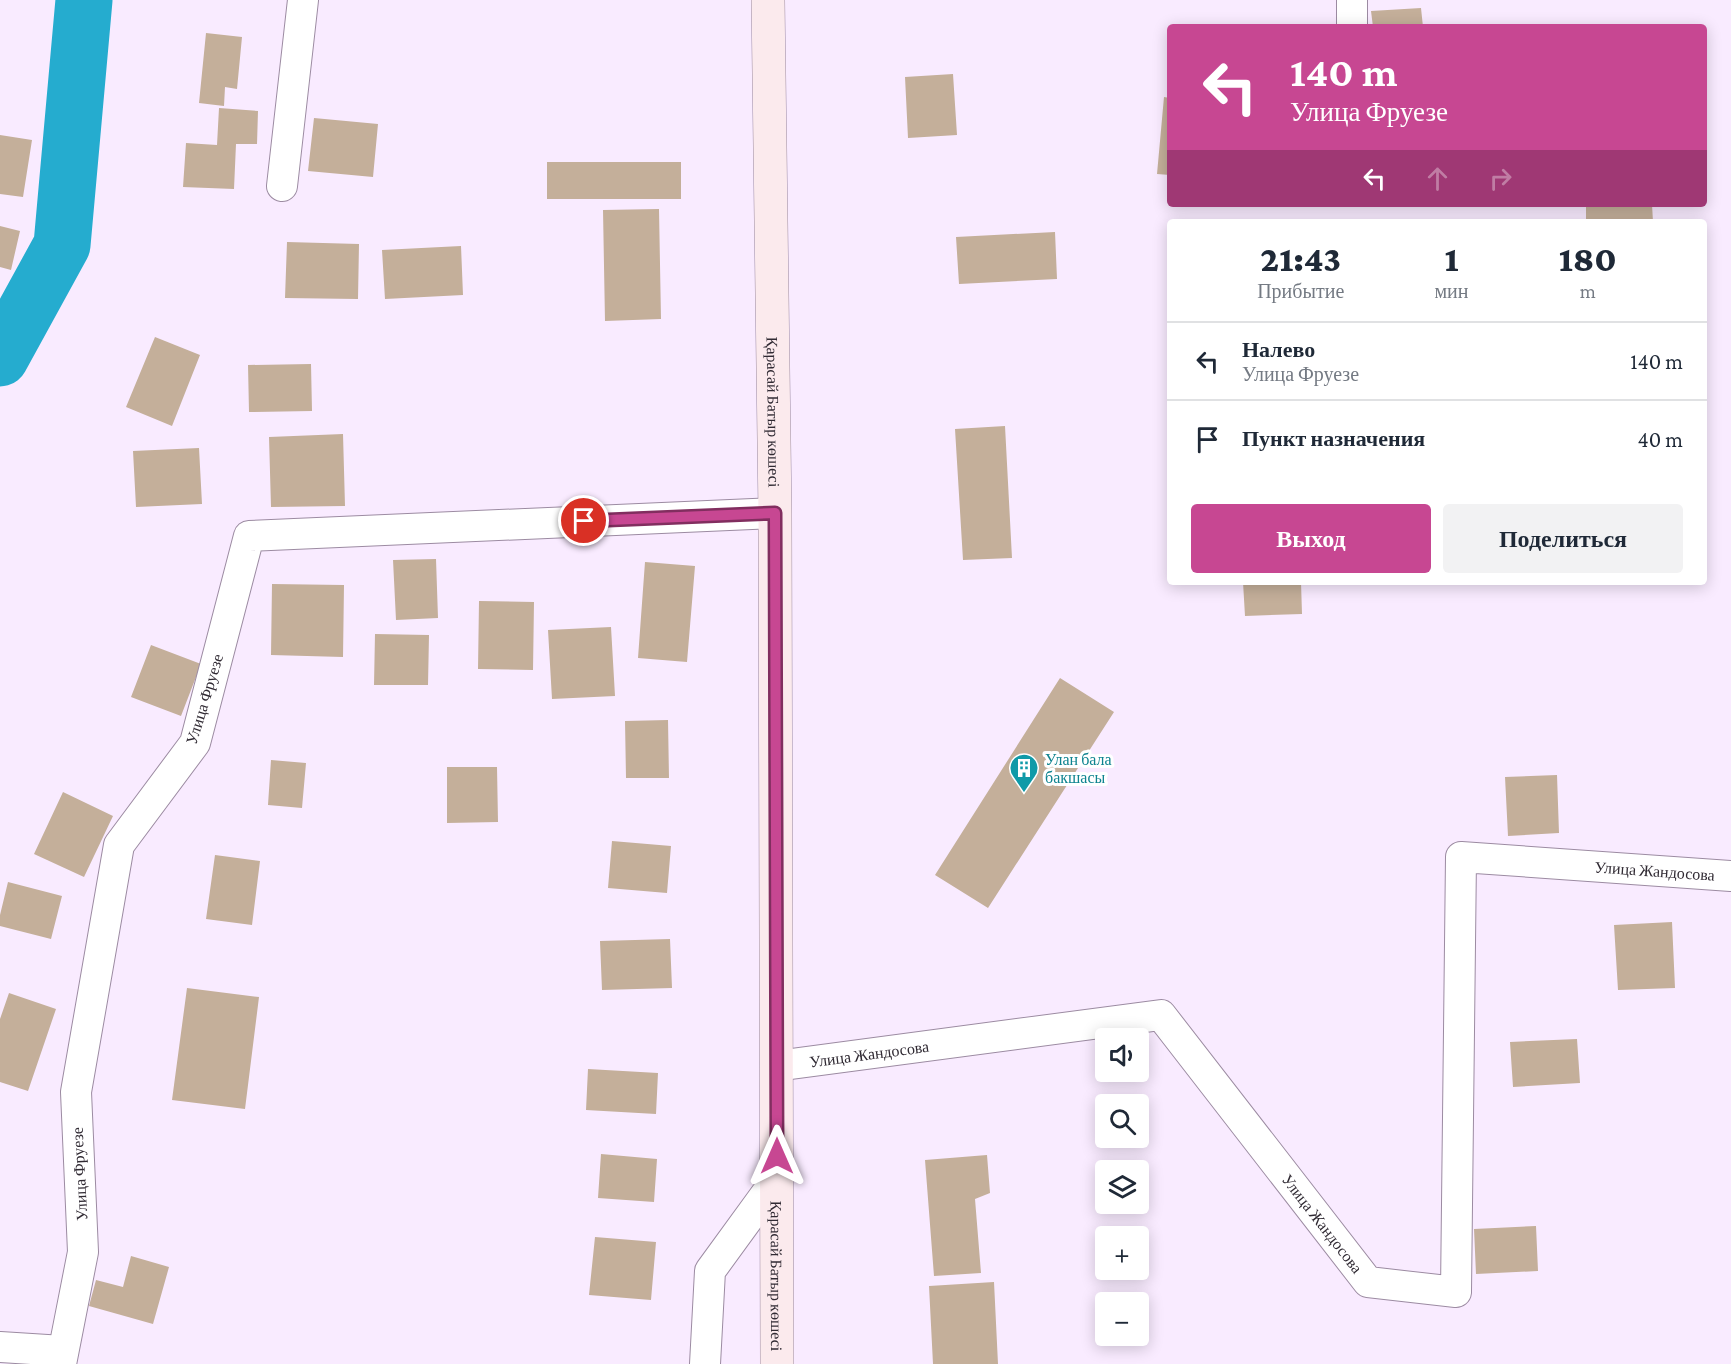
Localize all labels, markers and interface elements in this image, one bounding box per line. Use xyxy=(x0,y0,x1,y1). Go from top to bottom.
icon: left xyxy=(1191,48,1269,126)
text: 140 m xyxy=(1290,48,1398,95)
text: Улица Фруезе xyxy=(1290,97,1448,127)
icon: left xyxy=(1358,162,1391,195)
icon: ahead xyxy=(1421,162,1454,195)
icon: right xyxy=(1484,162,1517,195)
text: 21:43 xyxy=(1260,239,1341,279)
text: 1 xyxy=(1444,239,1459,279)
text: 180 xyxy=(1559,239,1617,279)
text: Прибытие xyxy=(1257,280,1344,302)
text: мин xyxy=(1434,280,1469,302)
text: m xyxy=(1580,280,1596,302)
street label: Қарасай Батыр көшесі xyxy=(763,337,783,488)
text: Налево xyxy=(1242,337,1315,362)
icon: left xyxy=(1191,345,1224,378)
text: 140 m xyxy=(1630,349,1683,374)
text: Улица Фруезе xyxy=(1242,363,1359,385)
icon: arrive xyxy=(1191,423,1224,456)
text: Пункт назначения xyxy=(1242,426,1425,451)
text: 40 m xyxy=(1638,427,1683,452)
pin xyxy=(558,495,609,546)
icon: arrive xyxy=(567,504,600,537)
button: Выход xyxy=(1191,504,1431,573)
button: Поделиться xyxy=(1443,504,1683,573)
street label: Улица Фруезе xyxy=(183,652,227,747)
place label: Улан бала бакшасы xyxy=(1045,751,1112,786)
building icon: Улан бала бакшасы xyxy=(1008,752,1040,794)
street label: Улица Жандосова xyxy=(1594,858,1715,884)
map controls xyxy=(1095,1028,1149,1346)
button: sound xyxy=(1095,1028,1149,1082)
street label: Улица Жандосова xyxy=(808,1038,930,1070)
button: search xyxy=(1095,1094,1149,1148)
position arrow xyxy=(745,1124,809,1188)
street label: Улица Фруезе xyxy=(69,1127,91,1221)
button: layers xyxy=(1095,1160,1149,1214)
street label: Улица Жандосова xyxy=(1279,1171,1366,1276)
street label: Қарасай Батыр көшесі xyxy=(767,1201,785,1352)
button: + xyxy=(1095,1226,1149,1280)
button: − xyxy=(1095,1292,1149,1346)

